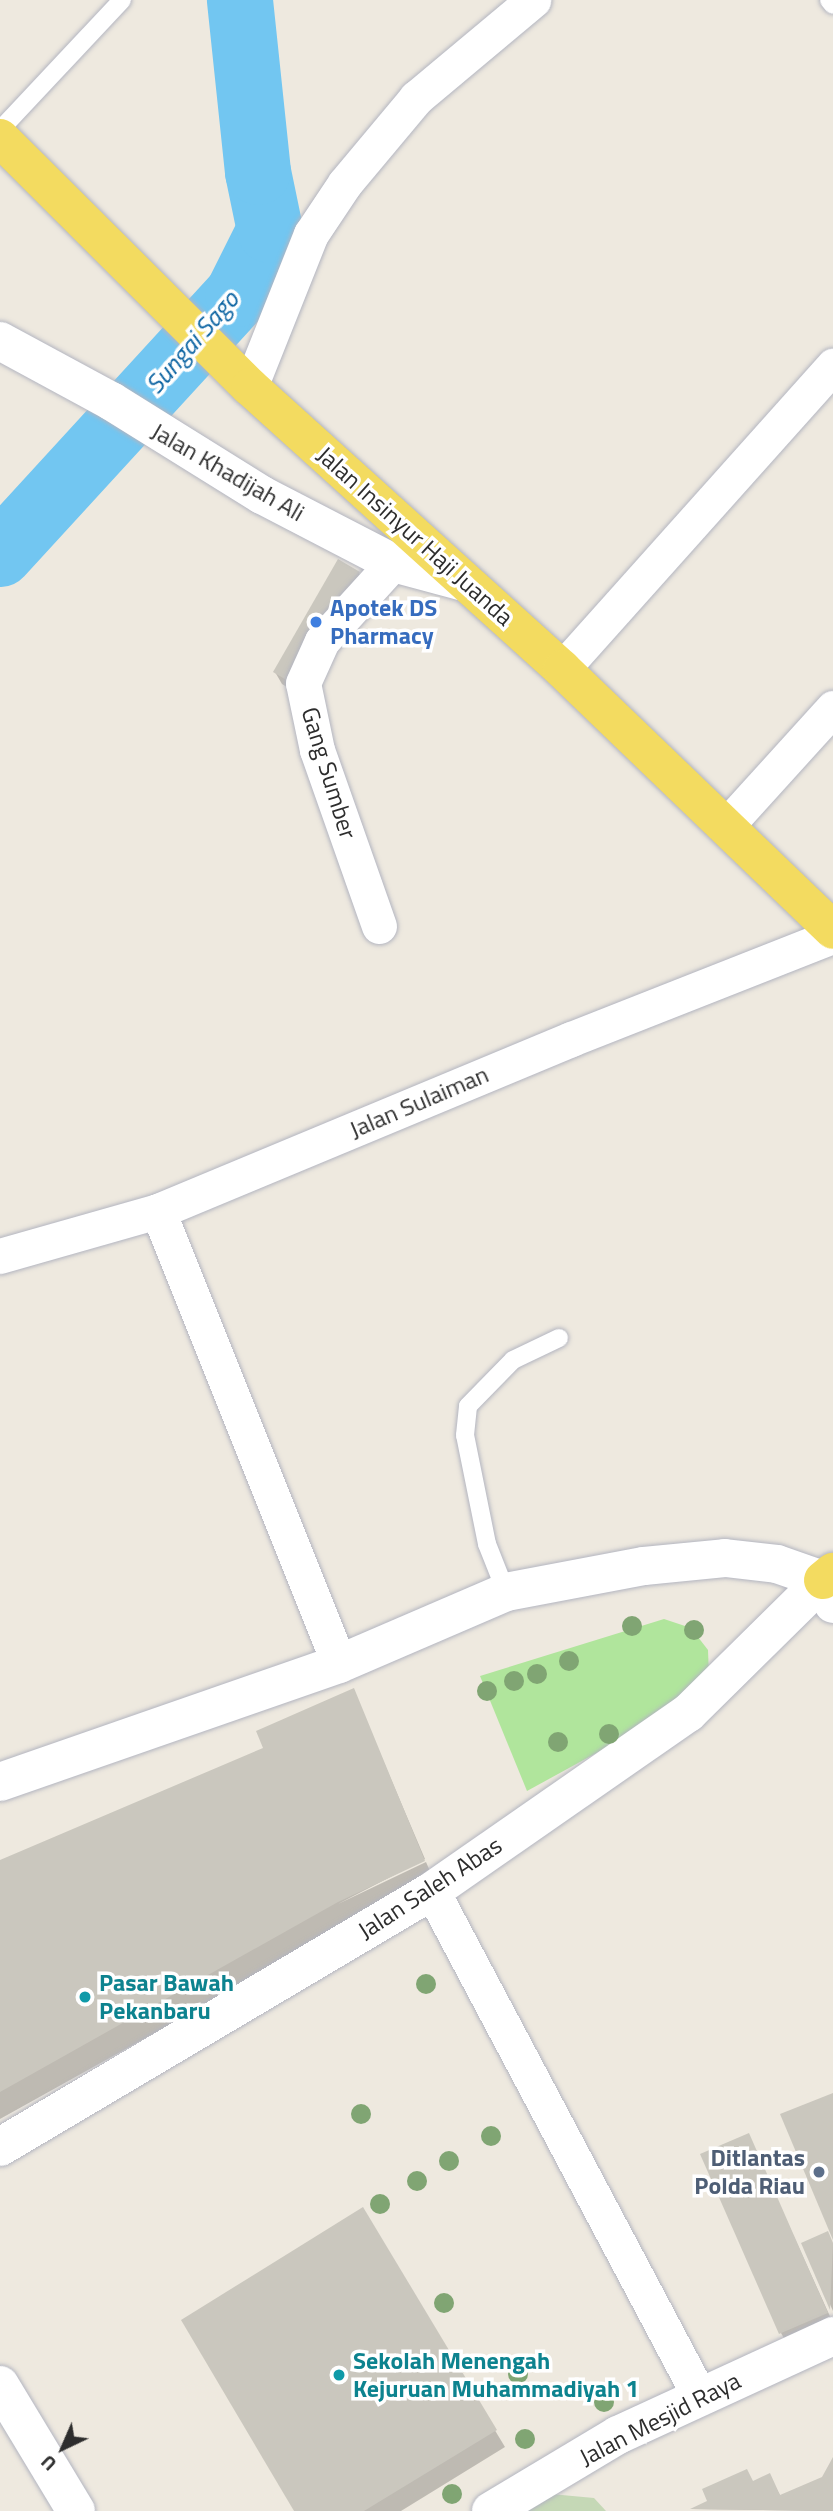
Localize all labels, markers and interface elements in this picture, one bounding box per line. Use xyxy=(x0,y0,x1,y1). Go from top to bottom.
water label: Sungai Sago xyxy=(139,284,245,400)
street label: Jalan Khadijah Ali xyxy=(146,417,310,527)
street label: Jalan Insinyur Haji Juanda xyxy=(311,440,519,632)
place label: Apotek DS Pharmacy xyxy=(330,594,437,650)
marker: Apotek DS Pharmacy xyxy=(308,614,324,630)
street label: Gang Sumber xyxy=(295,704,363,842)
street label: Jalan Sulaiman xyxy=(345,1060,493,1144)
street label: Jalan Saleh Abas xyxy=(353,1831,507,1945)
place label: Pasar Bawah Pekanbaru xyxy=(99,1969,234,2025)
marker: Pasar Bawah Pekanbaru xyxy=(77,1989,93,2005)
place label: Ditlantas Polda Riau xyxy=(694,2144,805,2200)
marker: Ditlantas Polda Riau xyxy=(811,2164,827,2180)
place label: Sekolah Menengah Kejuruan Muhammadiyah 1 xyxy=(353,2347,639,2403)
street label: Jalan Mesjid Raya xyxy=(575,2366,745,2472)
marker: Sekolah Menengah Kejuruan Muhammadiyah 1 xyxy=(331,2367,347,2383)
north arrow xyxy=(28,2413,98,2483)
text: U xyxy=(34,2449,63,2478)

